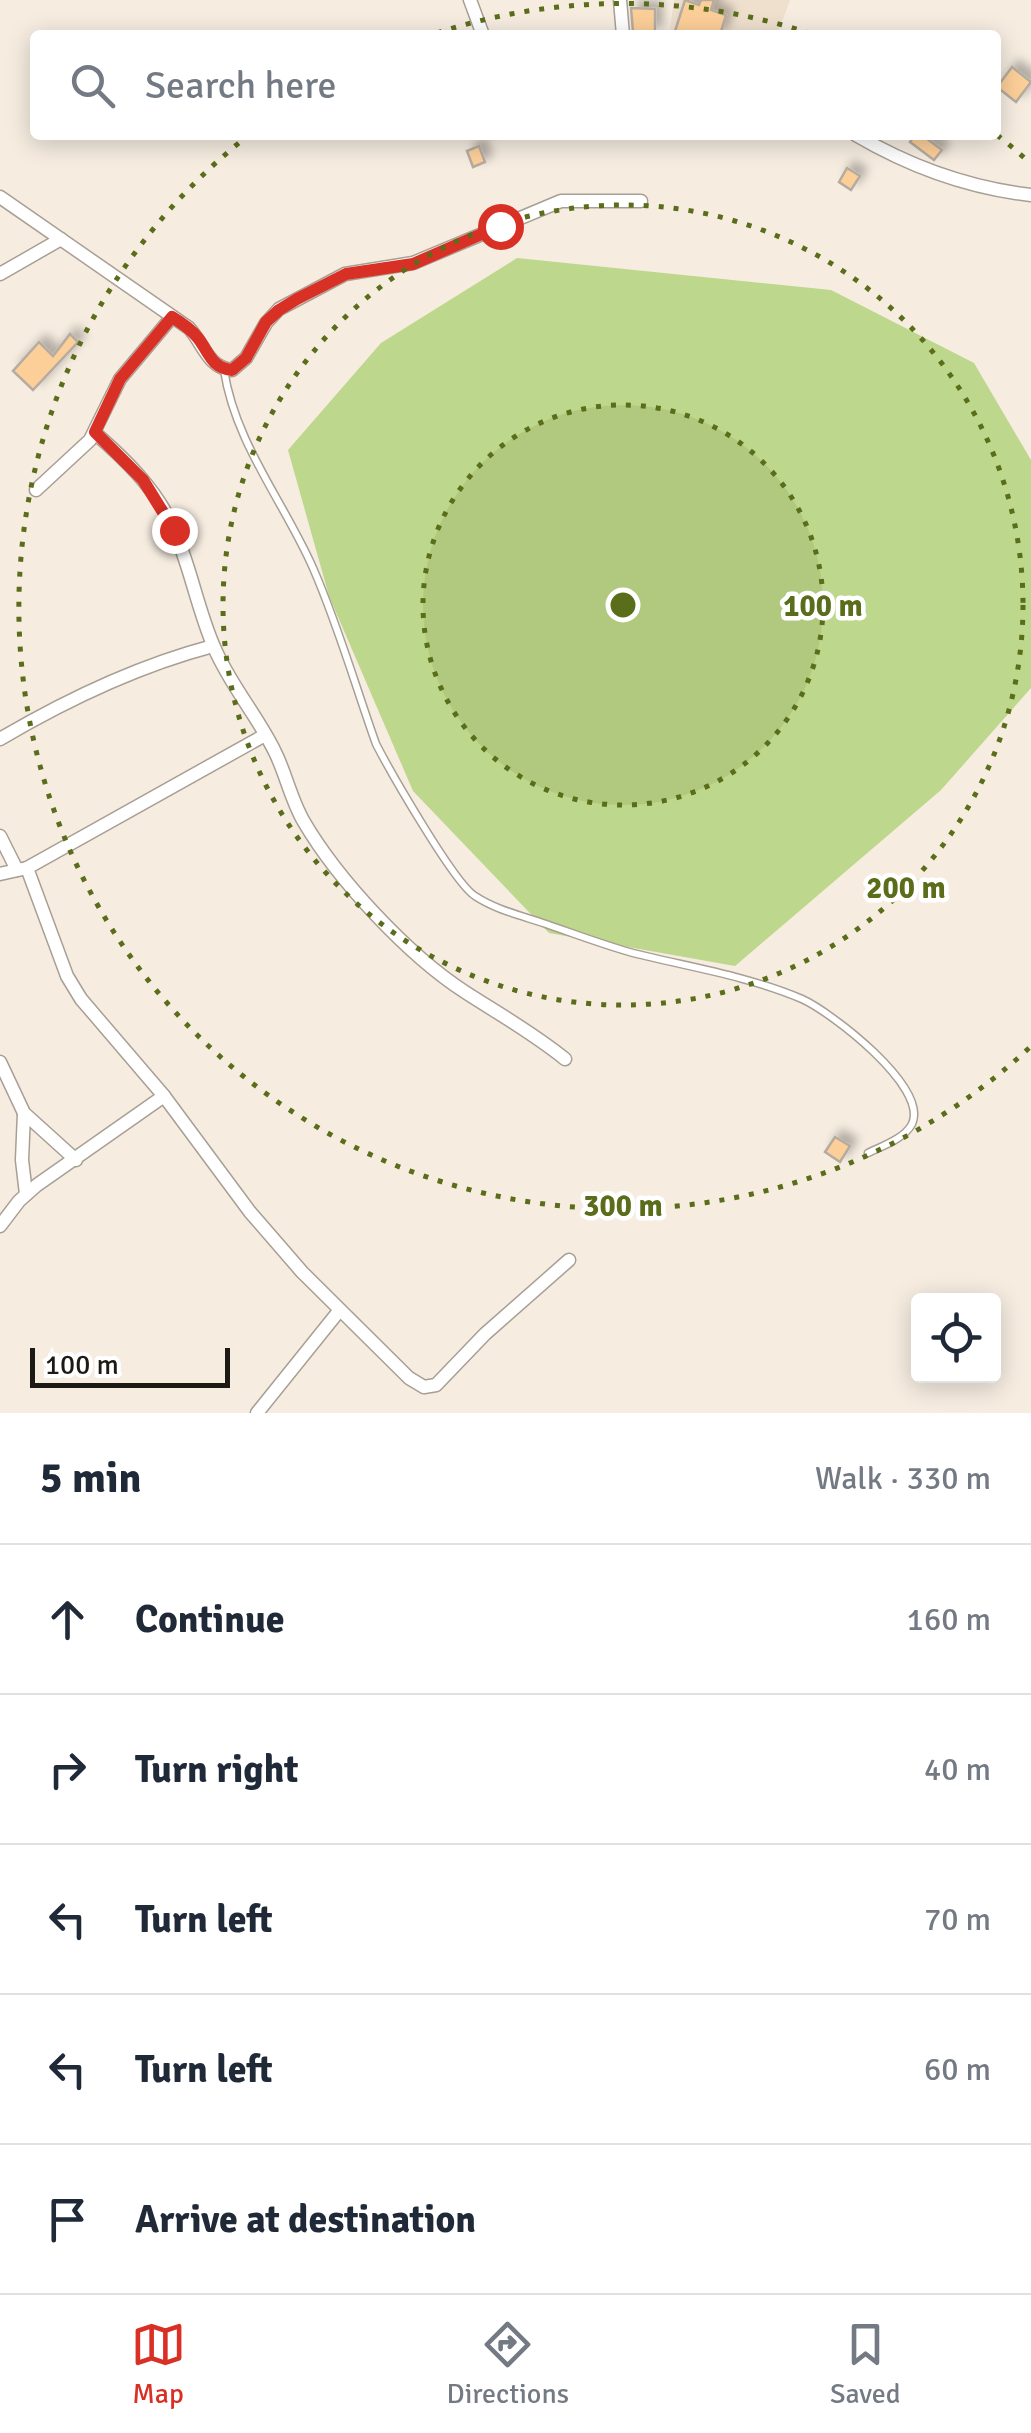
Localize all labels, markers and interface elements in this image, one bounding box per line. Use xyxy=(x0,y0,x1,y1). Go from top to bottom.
search box xyxy=(30,30,1001,140)
icon: search xyxy=(65,58,120,113)
text: Search here xyxy=(145,62,337,109)
route start xyxy=(478,204,524,250)
route end xyxy=(152,508,198,554)
centre of rings xyxy=(605,587,641,623)
text: 100 m xyxy=(783,588,863,625)
text: 200 m xyxy=(866,870,946,907)
text: 300 m xyxy=(583,1188,663,1225)
map controls xyxy=(911,1293,1001,1383)
button: locate xyxy=(911,1293,1001,1383)
scale bar xyxy=(30,1343,230,1388)
text: 100 m xyxy=(45,1348,119,1382)
text: 5 min xyxy=(40,1453,141,1504)
text: Walk · 330 m xyxy=(815,1459,991,1498)
icon: ahead xyxy=(40,1592,95,1647)
text: Continue xyxy=(135,1596,285,1643)
text: 160 m xyxy=(907,1600,991,1639)
icon: right xyxy=(40,1742,95,1797)
text: Turn right xyxy=(135,1746,299,1793)
text: 40 m xyxy=(924,1750,991,1789)
icon: left xyxy=(40,1892,95,1947)
text: Turn left xyxy=(135,1896,273,1943)
text: 70 m xyxy=(924,1900,991,1939)
icon: left xyxy=(40,2042,95,2097)
text: Turn left xyxy=(135,2046,273,2093)
text: 60 m xyxy=(924,2050,991,2089)
icon: arrive xyxy=(40,2192,95,2247)
text: Arrive at destination xyxy=(135,2196,476,2243)
tab: Map xyxy=(131,2317,186,2411)
tab: Directions xyxy=(447,2317,569,2411)
tab: Saved xyxy=(830,2317,900,2411)

